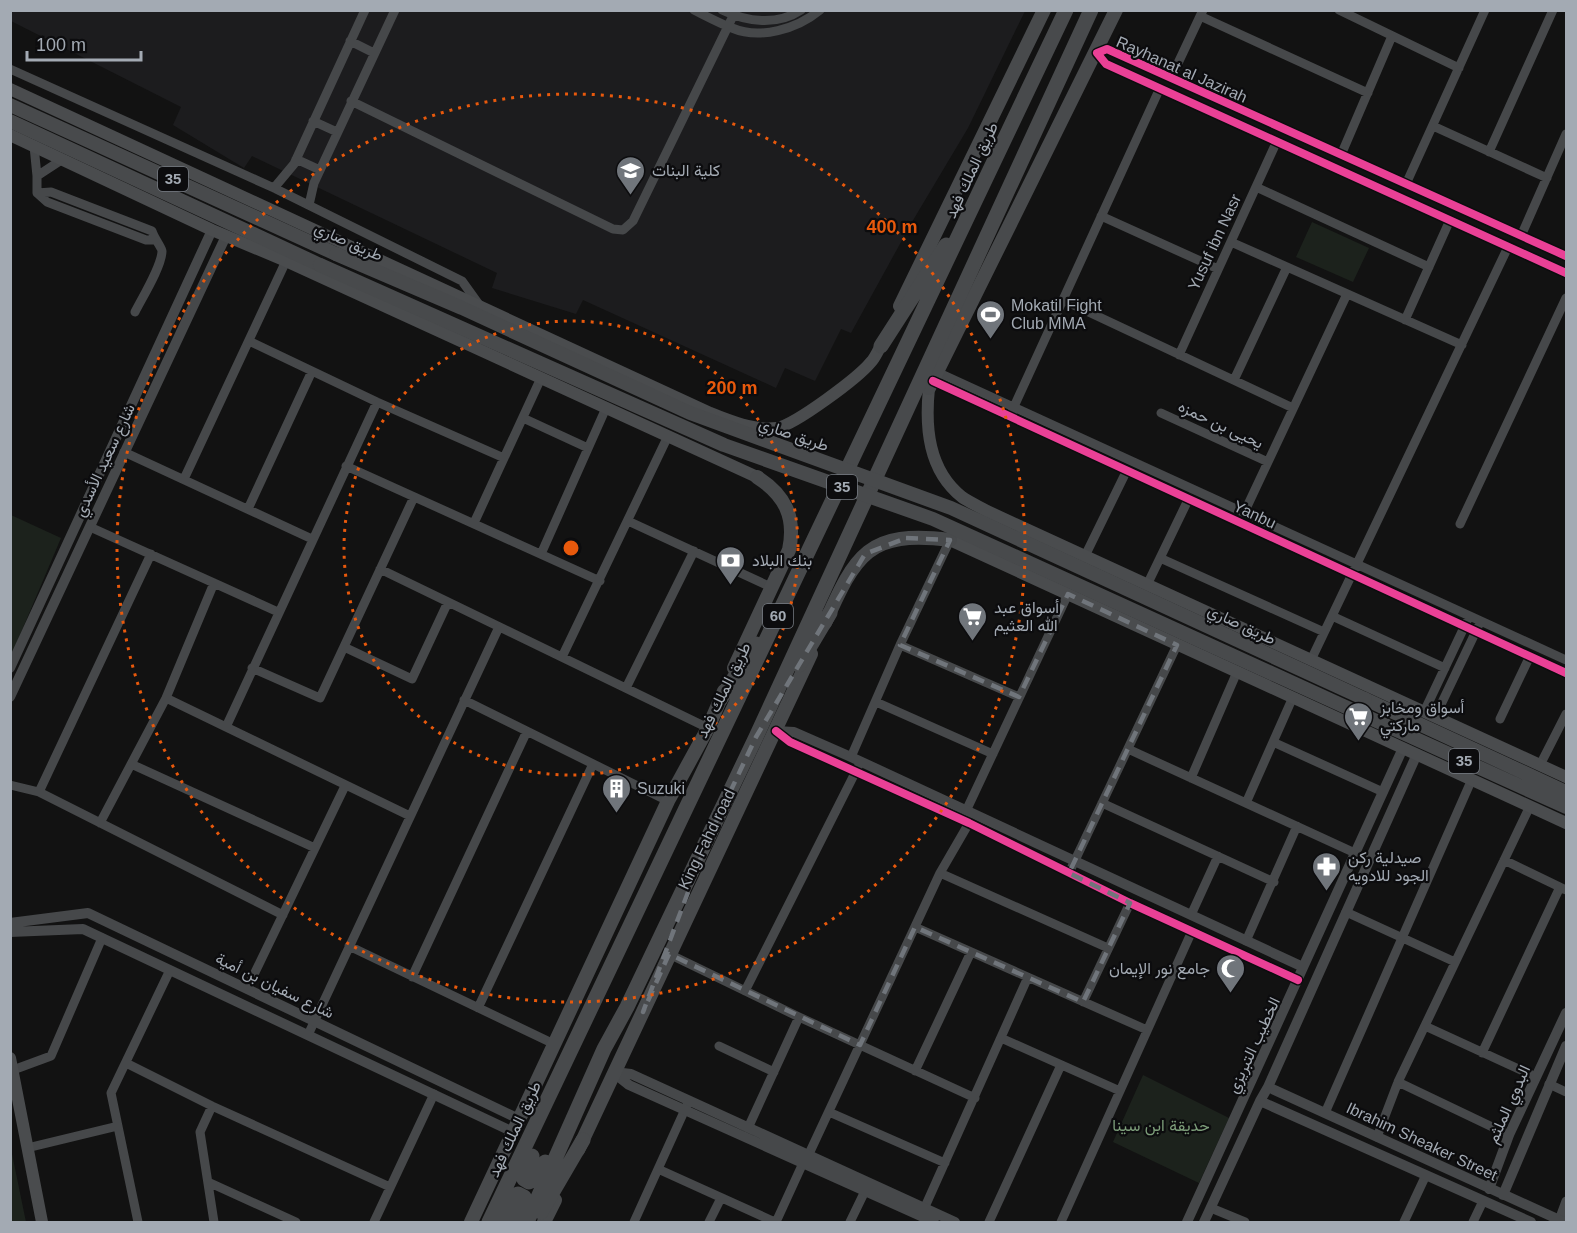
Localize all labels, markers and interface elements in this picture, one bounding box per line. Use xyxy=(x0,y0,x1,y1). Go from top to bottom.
scale bar xyxy=(27,24,141,62)
street label: Rayhanat al Jazirah xyxy=(1114,33,1250,106)
text: 100 m xyxy=(36,35,86,55)
street label: طريق الملك فهد xyxy=(942,120,1003,222)
school or university icon: كلية البنات xyxy=(615,154,647,196)
place label: كلية البنات xyxy=(652,162,720,180)
road number: 35 xyxy=(158,167,188,191)
street label: Yusuf ibn Nasr xyxy=(1185,191,1244,293)
text: 400 m xyxy=(866,217,918,237)
street label: طريق صاري xyxy=(310,219,385,269)
place label: Mokatil Fight Club MMA xyxy=(1011,297,1102,332)
sports icon: Mokatil Fight Club MMA xyxy=(974,298,1006,340)
text: 200 m xyxy=(706,378,758,398)
street label: يحيى بن حمزه xyxy=(1175,397,1266,453)
street label: شارع سعيد الأسدي xyxy=(71,401,143,521)
street label: طريق صاري xyxy=(755,415,831,459)
road number: 35 xyxy=(827,475,857,499)
street label: Yanbu xyxy=(1231,497,1279,532)
centre of rings xyxy=(561,538,581,558)
bank icon: بنك البلاد xyxy=(715,544,747,586)
place label: بنك البلاد xyxy=(752,552,812,570)
place label: أسواق عبد الله العثيم xyxy=(994,599,1059,636)
supermarket icon: أسواق عبد الله العثيم xyxy=(957,600,989,642)
street label: طريق صاري xyxy=(1203,601,1278,652)
road number: 60 xyxy=(763,604,793,628)
street label: طريق الملك فهد xyxy=(693,640,756,741)
place label: أسواق ومخابز ماركتي xyxy=(1379,699,1465,739)
supermarket icon: أسواق ومخابز ماركتي xyxy=(1343,700,1375,742)
road number: 35 xyxy=(1449,749,1479,773)
building icon: Suzuki xyxy=(600,772,632,814)
place label: Suzuki xyxy=(637,780,685,797)
street label: King Fahd road xyxy=(675,786,738,892)
place label: صيدلية ركن الجود للادويه xyxy=(1348,849,1429,886)
pharmacy icon: صيدلية ركن الجود للادويه xyxy=(1311,850,1343,892)
street label: شارع سفيان بن أمية xyxy=(212,949,337,1024)
mosque icon: جامع نور الإيمان xyxy=(1215,952,1247,994)
place label: جامع نور الإيمان xyxy=(1109,960,1210,980)
street label: الخطيب التبريزي xyxy=(1224,995,1288,1098)
street label: البدوي الملثم xyxy=(1484,1063,1538,1148)
street label: طريق الملك فهد xyxy=(485,1079,546,1181)
street label: Ibrahim Sheaker Street xyxy=(1344,1099,1500,1184)
park label: حديقة ابن سينا xyxy=(1112,1117,1210,1136)

